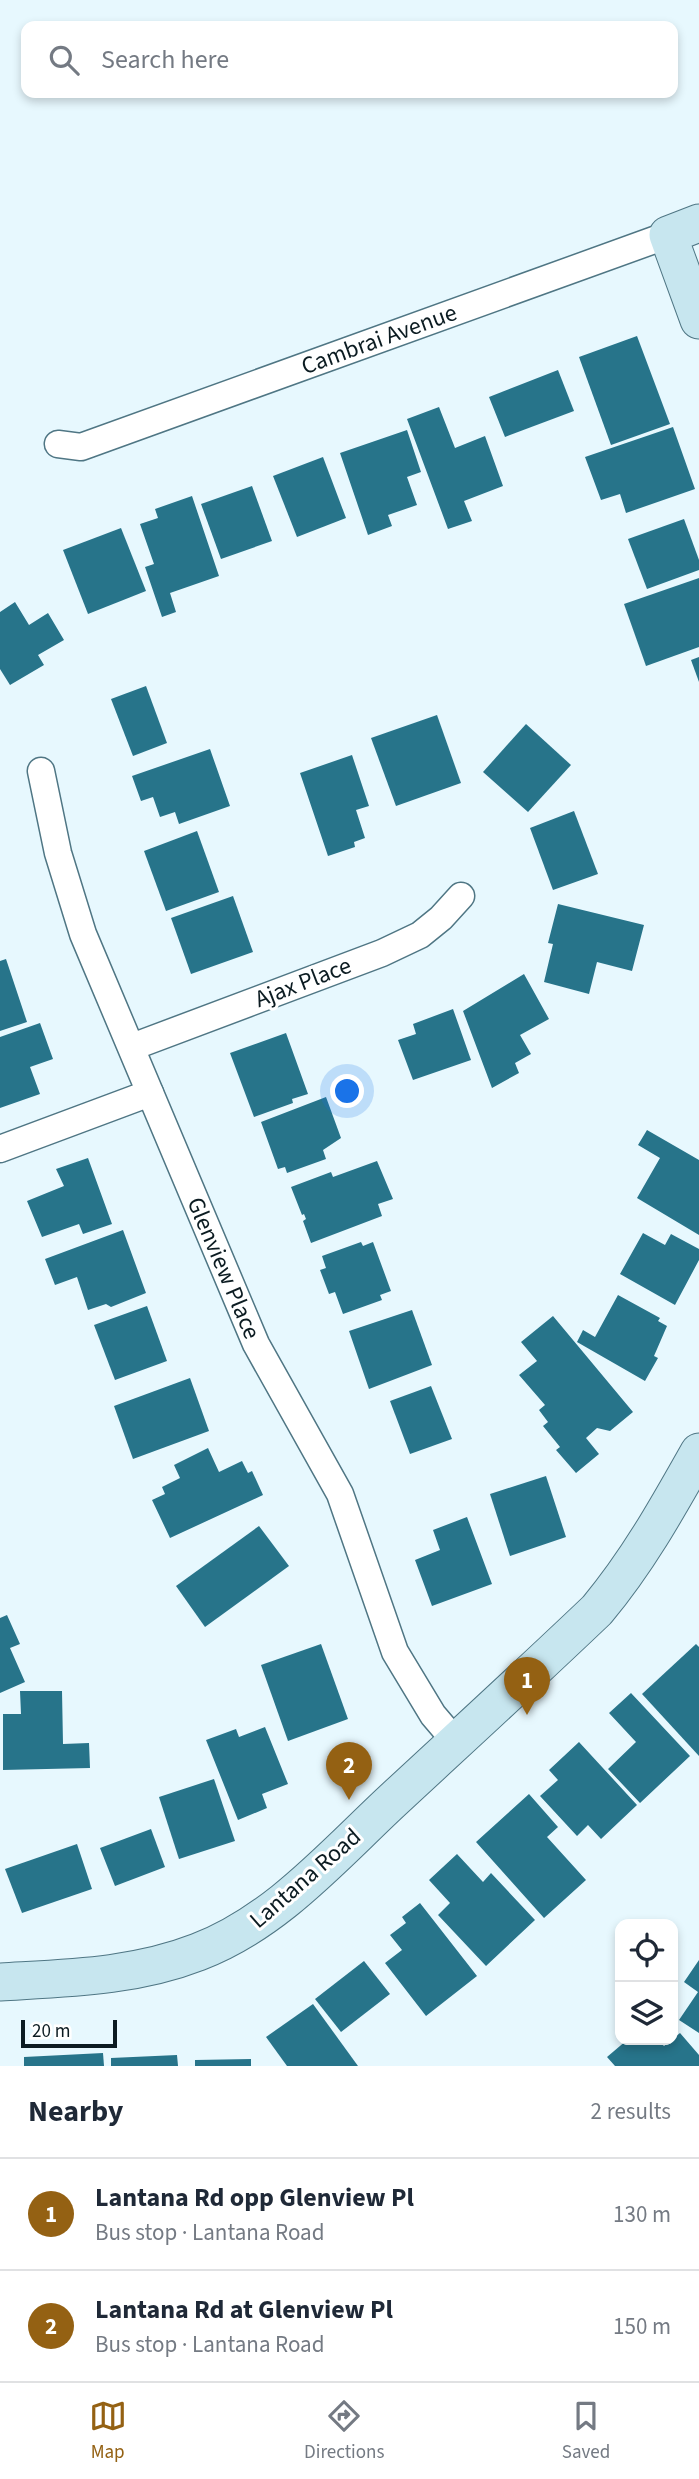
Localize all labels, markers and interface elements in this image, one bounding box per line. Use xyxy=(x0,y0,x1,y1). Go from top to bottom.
search box xyxy=(21,21,678,98)
icon: search xyxy=(45,41,83,79)
text: Search here xyxy=(101,41,229,78)
street label: Cambrai Avenue xyxy=(296,295,462,384)
street label: Ajax Place xyxy=(250,948,356,1017)
your location xyxy=(330,1074,364,1108)
street label: Glenview Place xyxy=(178,1192,269,1345)
pin: 1 xyxy=(504,1657,550,1715)
pin: 2 xyxy=(326,1742,372,1800)
street label: Lantana Road xyxy=(242,1820,369,1937)
map controls xyxy=(615,1919,678,2045)
button: locate xyxy=(615,1919,678,1982)
button: layers xyxy=(615,1982,678,2045)
scale bar xyxy=(21,2017,117,2049)
text: 20 m xyxy=(32,2018,70,2045)
text: Nearby xyxy=(28,2090,123,2133)
text: 2 results xyxy=(591,2095,671,2128)
text: Lantana Rd opp Glenview Pl xyxy=(95,2179,414,2216)
text: 1 xyxy=(45,2198,57,2231)
text: 130 m xyxy=(613,2198,671,2231)
text: Bus stop · Lantana Road xyxy=(95,2216,324,2249)
text: Lantana Rd at Glenview Pl xyxy=(95,2291,393,2328)
text: 2 xyxy=(45,2310,57,2343)
text: 150 m xyxy=(613,2310,671,2343)
text: Bus stop · Lantana Road xyxy=(95,2328,324,2361)
tab: Map xyxy=(89,2397,127,2466)
tab: Directions xyxy=(304,2397,384,2466)
tab: Saved xyxy=(562,2397,610,2466)

